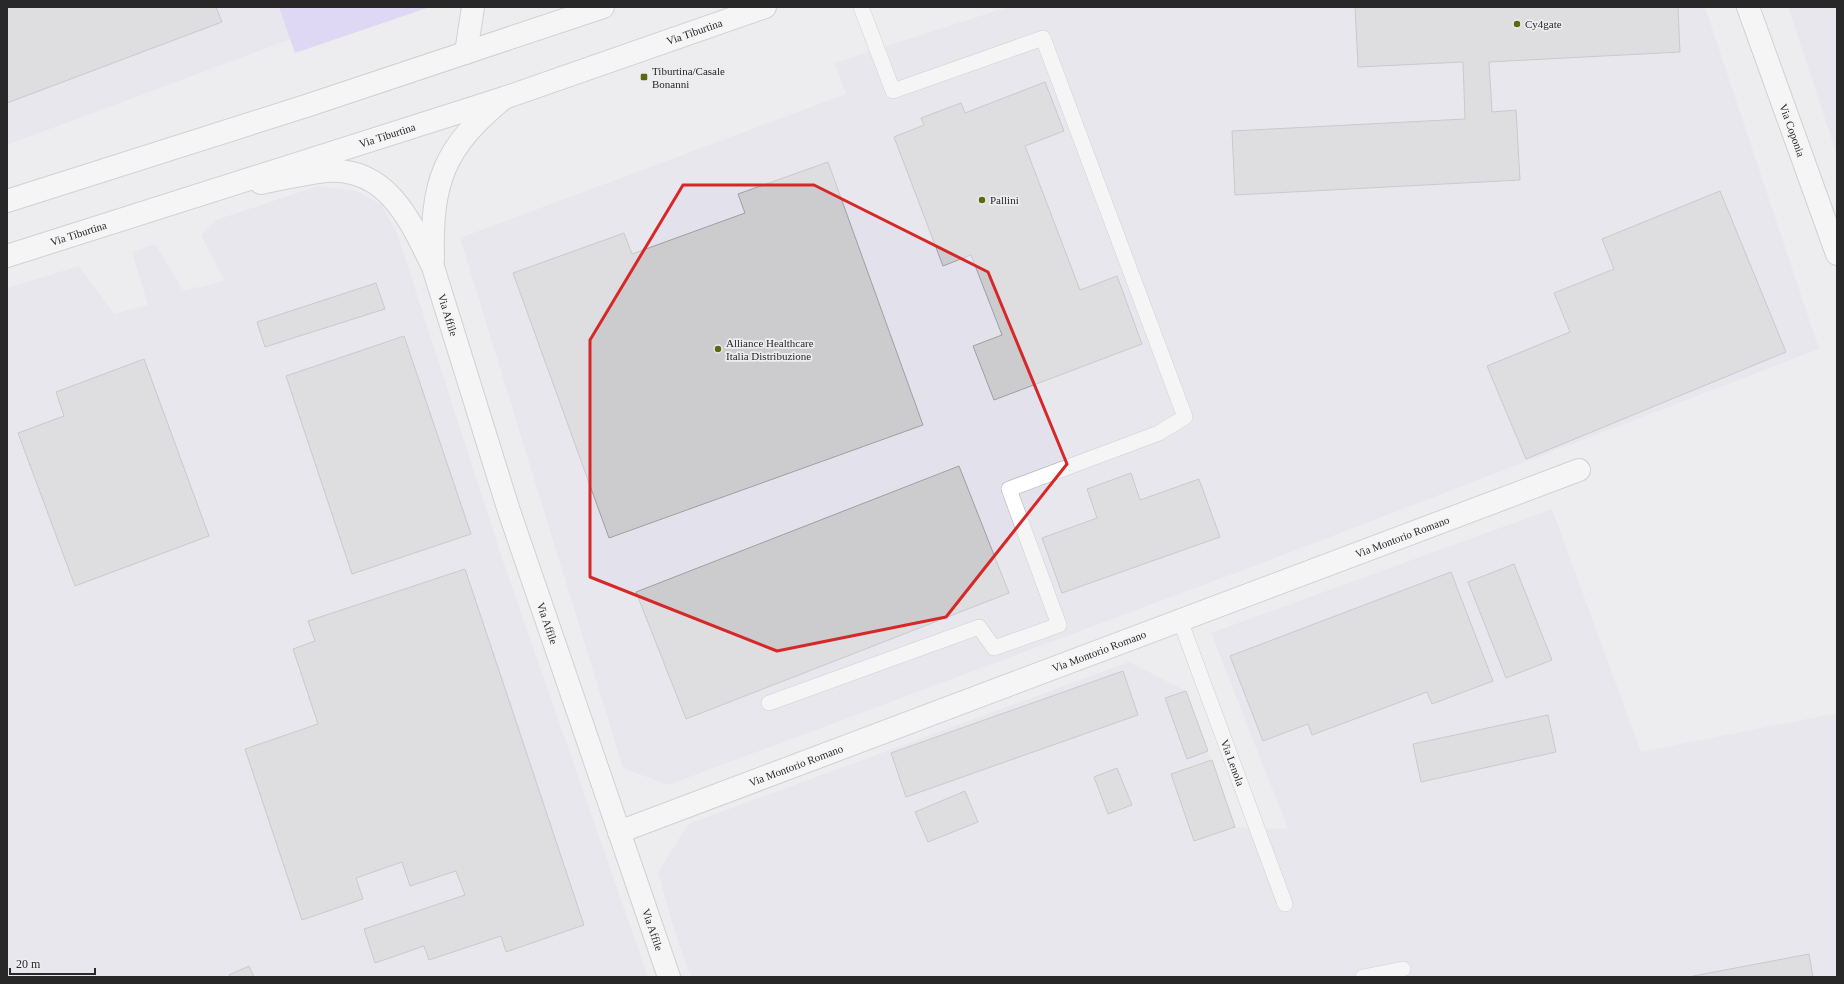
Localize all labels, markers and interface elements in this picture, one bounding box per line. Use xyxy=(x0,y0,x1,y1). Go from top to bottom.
street label: Via Tiburtina xyxy=(665,16,724,47)
place label: Cy4gate xyxy=(1525,18,1562,30)
marker: Cy4gate xyxy=(1512,19,1522,29)
place label: Tiburtina/Casale Bonanni xyxy=(652,65,725,90)
marker: Tiburtina/Casale Bonanni xyxy=(639,72,649,82)
street label: Via Coponia xyxy=(1777,102,1807,158)
street label: Via Tiburtina xyxy=(358,121,417,150)
place label: Pallini xyxy=(990,194,1019,206)
marker: Pallini xyxy=(977,195,987,205)
street label: Via Tiburtina xyxy=(49,219,108,248)
street label: Via Affile xyxy=(436,292,460,338)
place label: Alliance Healthcare Italia Distribuzione xyxy=(726,337,814,362)
marker: Alliance Healthcare Italia Distribuzione xyxy=(713,344,723,354)
street label: Via Montorio Romano xyxy=(1353,513,1451,560)
street label: Via Affile xyxy=(535,601,560,646)
street label: Via Montorio Romano xyxy=(1050,628,1148,674)
street label: Via Lenola xyxy=(1219,738,1247,788)
street label: Via Montorio Romano xyxy=(747,742,845,789)
street label: Via Affile xyxy=(640,907,666,952)
scale bar xyxy=(10,950,95,976)
text: 20 m xyxy=(16,957,41,971)

